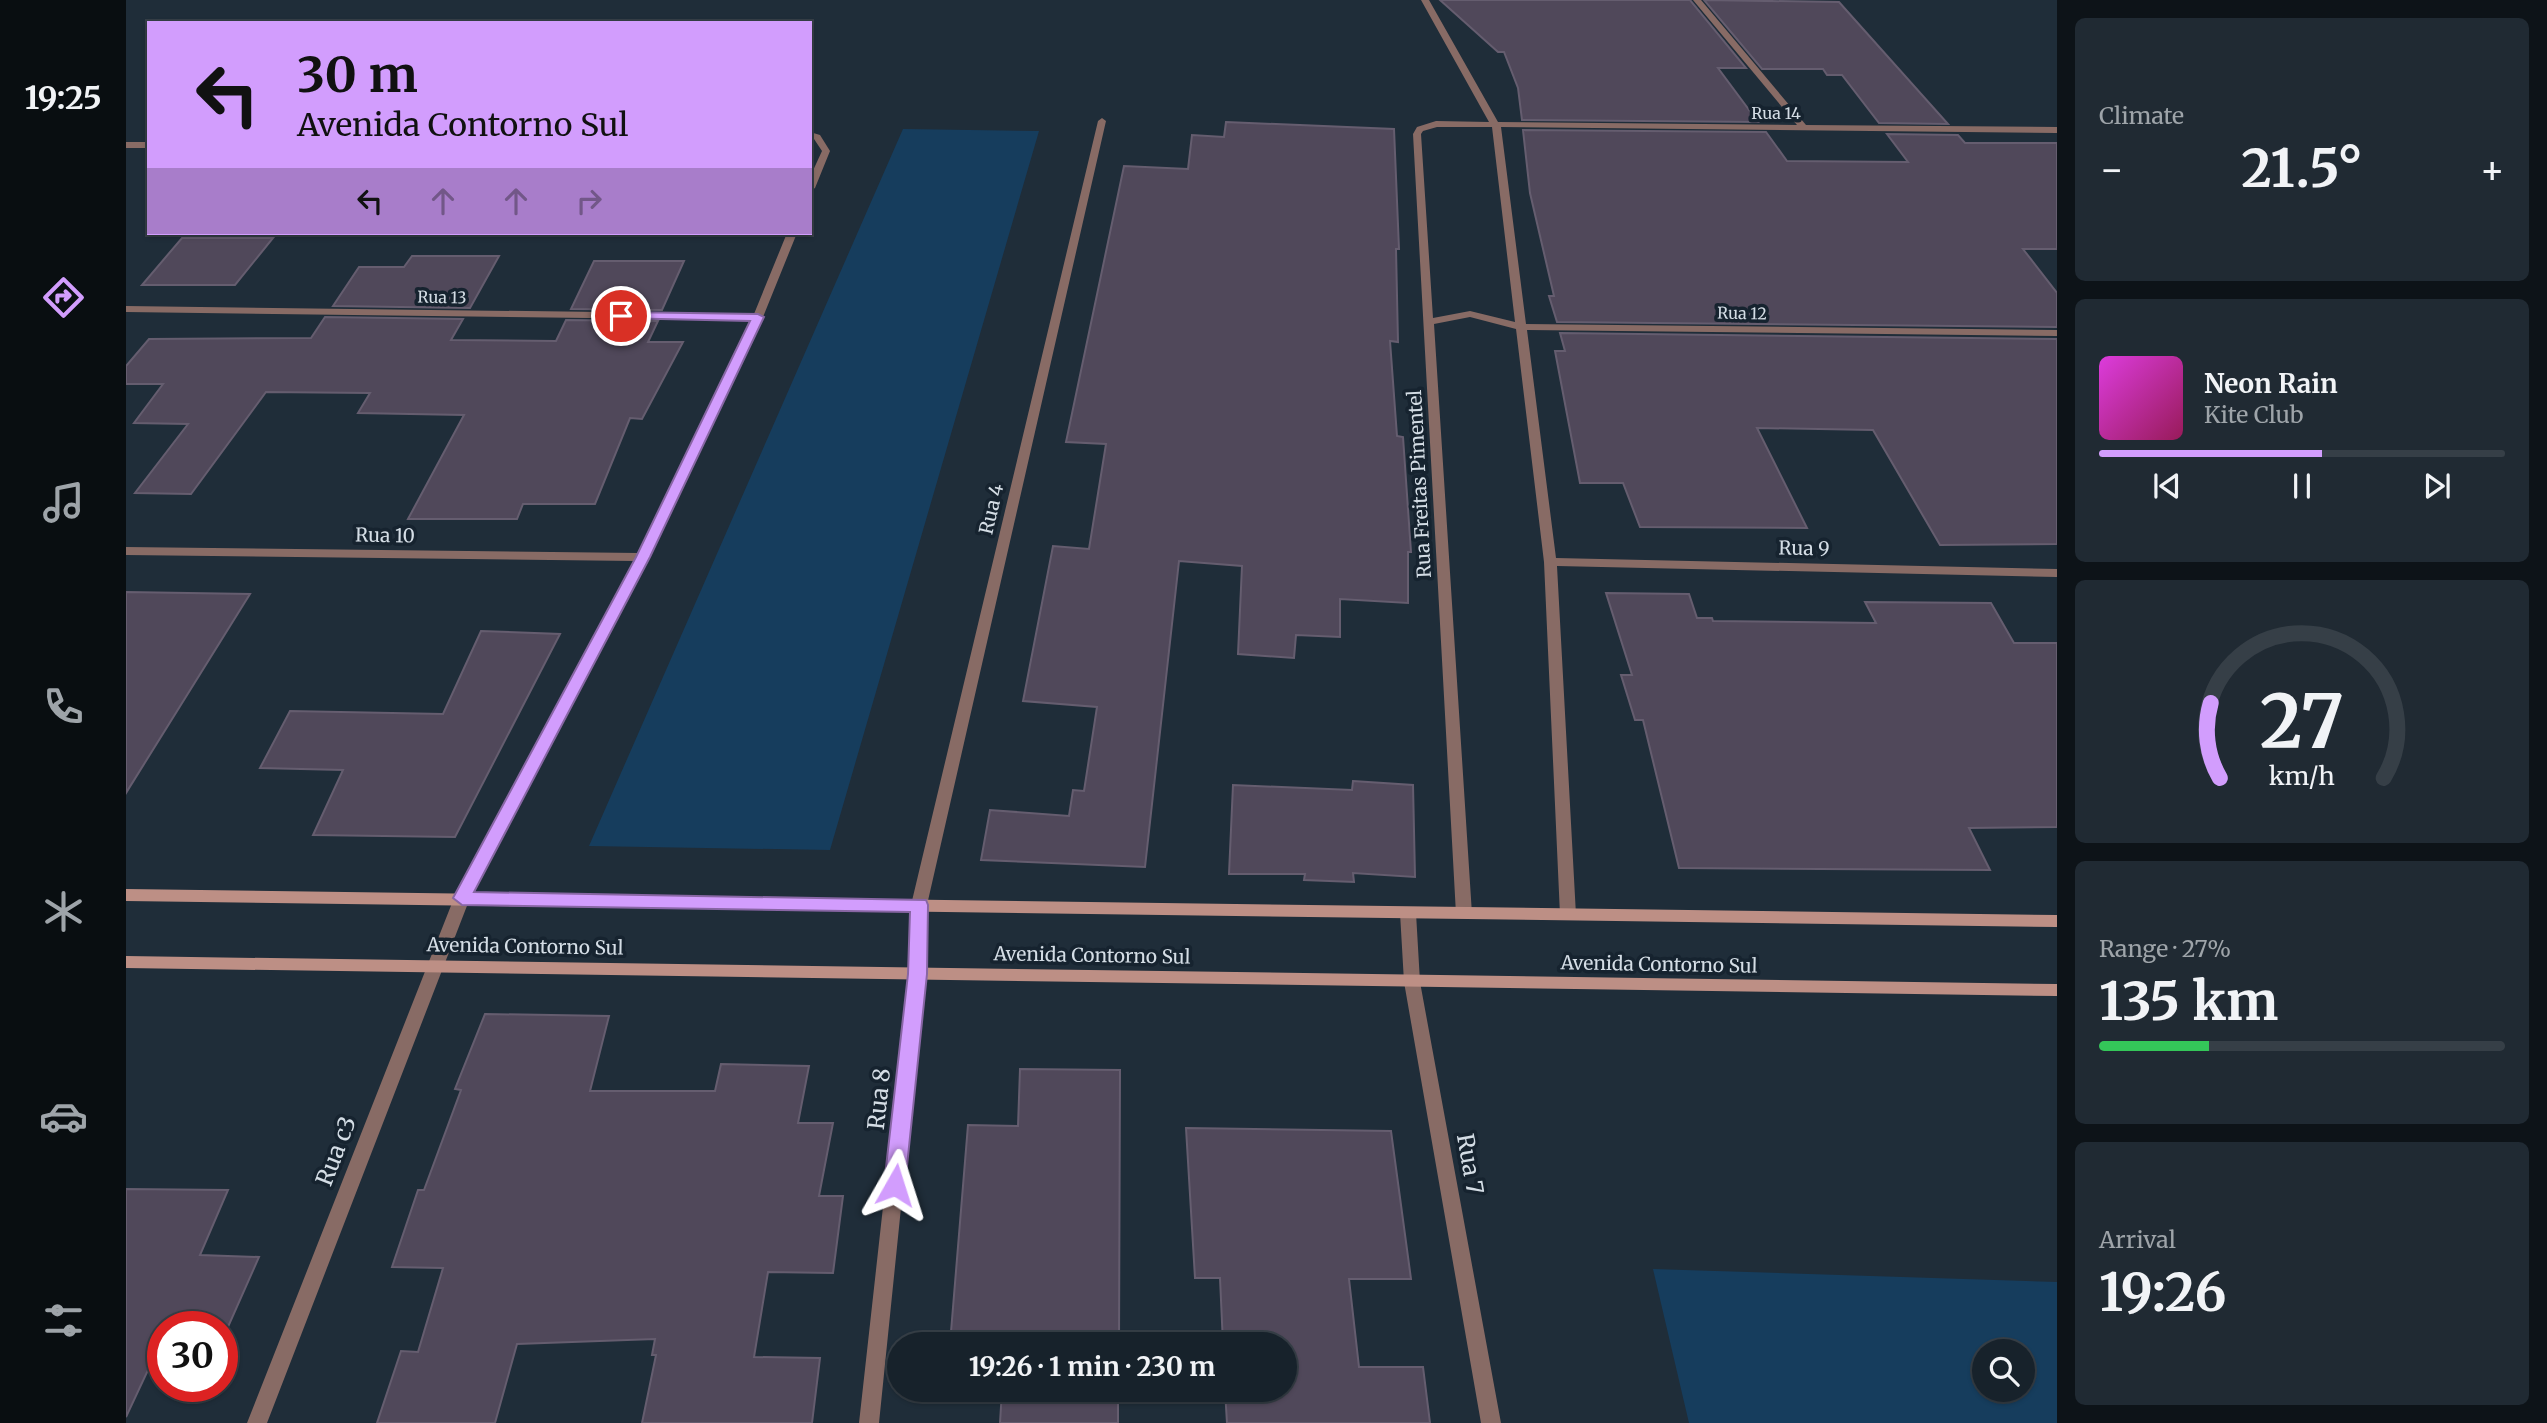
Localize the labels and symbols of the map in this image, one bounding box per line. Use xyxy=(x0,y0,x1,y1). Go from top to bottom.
street label: Rua 14 xyxy=(1751,103,1801,123)
pin xyxy=(591,286,651,346)
street label: Rua 13 xyxy=(417,287,467,307)
street label: Rua 12 xyxy=(1717,303,1767,323)
street label: Rua Freitas Pimentel xyxy=(1402,389,1436,579)
street label: Rua 4 xyxy=(974,481,1009,537)
street label: Rua 10 xyxy=(355,522,415,548)
street label: Rua 9 xyxy=(1778,536,1830,560)
street label: Avenida Contorno Sul xyxy=(425,932,624,960)
street label: Avenida Contorno Sul xyxy=(992,941,1191,969)
street label: Avenida Contorno Sul xyxy=(1559,950,1758,978)
street label: Rua 8 xyxy=(861,1067,896,1131)
street label: Rua c3 xyxy=(309,1112,362,1190)
street label: Rua 7 xyxy=(1451,1131,1490,1196)
position arrow xyxy=(858,1148,932,1222)
speed limit sign: 30 xyxy=(147,1311,238,1402)

